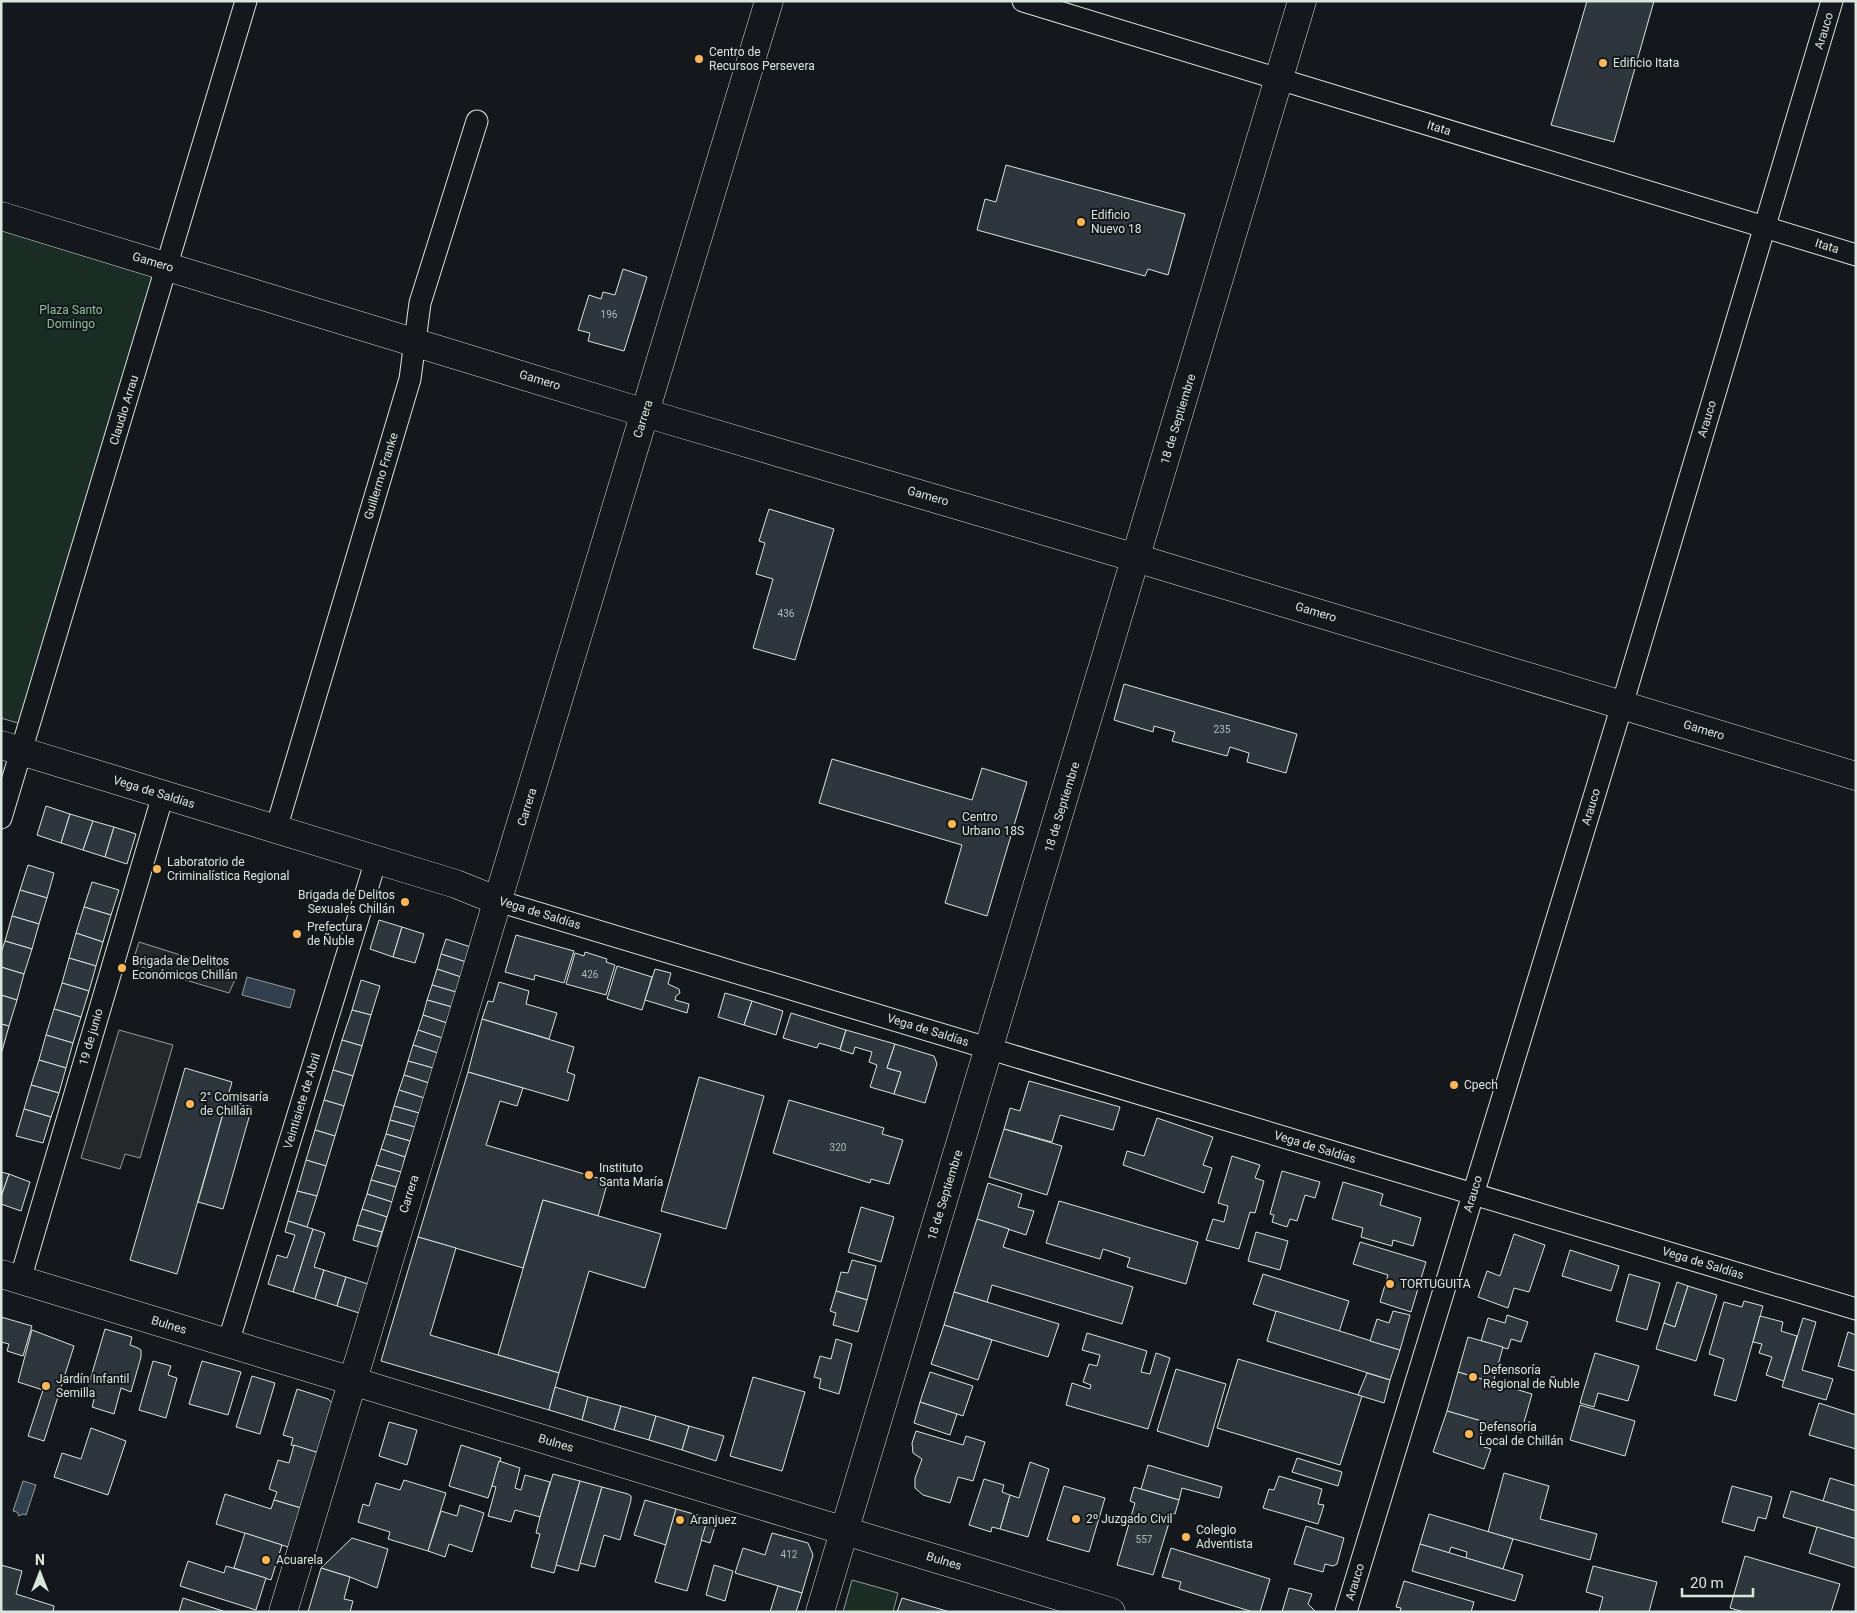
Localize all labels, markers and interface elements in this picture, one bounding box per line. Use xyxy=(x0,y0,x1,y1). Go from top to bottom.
street label: Arauco xyxy=(1812,11,1836,51)
place label: Centro de Recursos Persevera xyxy=(709,45,815,73)
marker: Centro de Recursos Persevera xyxy=(693,53,705,65)
place label: Edificio Itata xyxy=(1613,56,1679,70)
marker: Edificio Itata xyxy=(1597,57,1609,69)
street label: Itata xyxy=(1425,118,1453,138)
place label: Edificio Nuevo 18 xyxy=(1091,208,1142,236)
marker: Edificio Nuevo 18 xyxy=(1075,216,1087,228)
street label: Itata xyxy=(1813,236,1841,256)
street label: Gamero xyxy=(131,249,175,275)
park label: Plaza Santo Domingo xyxy=(39,303,103,331)
house number: 196 xyxy=(601,309,618,320)
street label: Gamero xyxy=(518,367,562,393)
street label: 18 de Septiembre xyxy=(1158,372,1198,466)
street label: Claudio Arrau xyxy=(107,373,141,447)
street label: Carrera xyxy=(631,398,655,440)
street label: Arauco xyxy=(1695,399,1719,439)
street label: Guillermo Franke xyxy=(361,431,401,521)
street label: Gamero xyxy=(906,483,950,509)
street label: Gamero xyxy=(1294,599,1338,625)
house number: 436 xyxy=(778,608,795,619)
street label: Gamero xyxy=(1682,717,1726,743)
house number: 235 xyxy=(1214,724,1231,735)
street label: 18 de Septiembre xyxy=(1042,760,1082,854)
street label: Vega de Saldías xyxy=(111,773,197,811)
street label: Carrera xyxy=(515,786,539,828)
street label: Arauco xyxy=(1579,787,1603,827)
place label: Centro Urbano 18S xyxy=(962,810,1024,838)
marker: Centro Urbano 18S xyxy=(946,818,958,830)
place label: Laboratorio de Criminalística Regional xyxy=(167,855,289,883)
marker: Laboratorio de Criminalística Regional xyxy=(151,863,163,875)
place label: Brigada de Delitos Sexuales Chillán xyxy=(298,888,395,916)
street label: Vega de Saldías xyxy=(497,894,583,932)
marker: Brigada de Delitos Sexuales Chillán xyxy=(399,896,411,908)
place label: Prefectura de Ñuble xyxy=(307,920,362,948)
marker: Prefectura de Ñuble xyxy=(291,928,303,940)
place label: Brigada de Delitos Económicos Chillán xyxy=(132,954,237,982)
marker: Brigada de Delitos Económicos Chillán xyxy=(116,962,128,974)
house number: 426 xyxy=(582,969,599,980)
street label: 19 de junio xyxy=(76,1007,106,1067)
street label: Vega de Saldías xyxy=(885,1011,971,1049)
street label: Veintisiete de Abril xyxy=(281,1051,323,1151)
place label: Cpech xyxy=(1464,1078,1498,1092)
marker: Cpech xyxy=(1448,1079,1460,1091)
place label: 2° Comisaría de Chillán xyxy=(200,1090,269,1118)
marker: 2° Comisaría de Chillán xyxy=(184,1098,196,1110)
street label: Vega de Saldías xyxy=(1272,1128,1358,1166)
house number: 320 xyxy=(830,1142,847,1153)
street label: 18 de Septiembre xyxy=(925,1148,965,1242)
place label: Instituto Santa María xyxy=(599,1161,663,1189)
marker: Instituto Santa María xyxy=(583,1169,595,1181)
street label: Carrera xyxy=(397,1173,421,1215)
street label: Arauco xyxy=(1461,1174,1485,1214)
street label: Vega de Saldías xyxy=(1660,1244,1746,1282)
place label: TORTUGUITA xyxy=(1400,1277,1471,1291)
marker: TORTUGUITA xyxy=(1384,1278,1396,1290)
street label: Bulnes xyxy=(150,1313,188,1337)
place label: Defensoría Regional de Ñuble xyxy=(1483,1363,1580,1391)
marker: Defensoría Regional de Ñuble xyxy=(1467,1371,1479,1383)
place label: Jardín Infantil Semilla xyxy=(56,1372,129,1400)
marker: Jardín Infantil Semilla xyxy=(40,1380,52,1392)
place label: Defensoría Local de Chillán xyxy=(1479,1420,1563,1448)
marker: Defensoría Local de Chillán xyxy=(1463,1428,1475,1440)
street label: Bulnes xyxy=(537,1431,575,1455)
place label: 2º Juzgado Civil xyxy=(1086,1512,1173,1526)
place label: Aranjuez xyxy=(690,1513,737,1527)
marker: 2º Juzgado Civil xyxy=(1070,1513,1082,1525)
marker: Aranjuez xyxy=(674,1514,686,1526)
place label: Colegio Adventista xyxy=(1196,1523,1253,1551)
marker: Colegio Adventista xyxy=(1180,1531,1192,1543)
house number: 557 xyxy=(1136,1534,1153,1545)
north arrow xyxy=(15,1548,65,1598)
house number: 412 xyxy=(781,1549,798,1560)
street label: Bulnes xyxy=(925,1549,963,1573)
text: N xyxy=(35,1552,45,1568)
place label: Acuarela xyxy=(276,1553,323,1567)
marker: Acuarela xyxy=(260,1554,272,1566)
street label: Arauco xyxy=(1343,1562,1367,1602)
scale bar xyxy=(1682,1566,1753,1598)
text: 20 m xyxy=(1690,1574,1724,1592)

